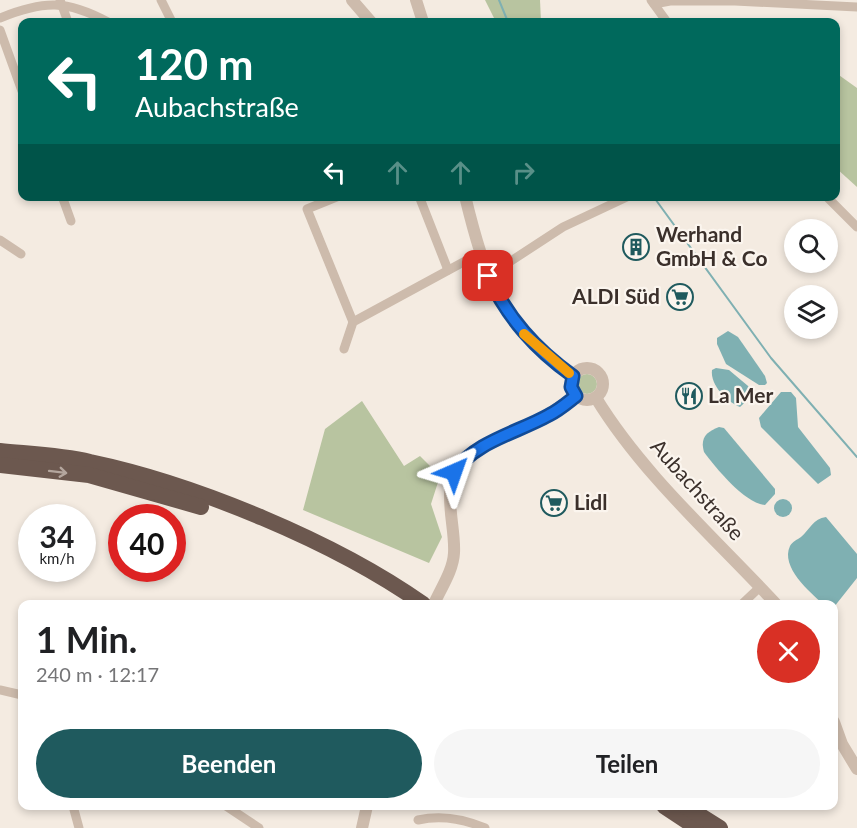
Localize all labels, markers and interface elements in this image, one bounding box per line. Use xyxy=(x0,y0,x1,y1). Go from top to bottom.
text: 120 m xyxy=(135,39,253,89)
icon: left xyxy=(36,42,114,120)
text: Aubachstraße xyxy=(135,90,299,123)
icon: left xyxy=(318,156,351,189)
icon: ahead xyxy=(381,156,414,189)
icon: ahead xyxy=(444,156,477,189)
icon: right xyxy=(507,156,540,189)
map controls xyxy=(784,219,838,339)
button: search xyxy=(784,219,838,273)
place label: Werhand GmbH & Co xyxy=(656,221,768,270)
building icon: Werhand GmbH & Co xyxy=(621,232,651,262)
pin xyxy=(462,250,513,301)
icon: arrive xyxy=(471,259,504,292)
supermarket icon: ALDI Süd xyxy=(665,282,695,312)
place label: ALDI Süd xyxy=(571,283,660,308)
button: layers xyxy=(784,285,838,339)
restaurant icon: La Mer xyxy=(674,381,704,411)
place label: La Mer xyxy=(708,382,773,407)
street label: Aubachstraße xyxy=(646,433,750,545)
position arrow xyxy=(422,440,486,504)
one-way arrow xyxy=(48,466,68,477)
supermarket icon: Lidl xyxy=(539,488,569,518)
place label: Lidl xyxy=(574,489,607,514)
speed limit sign: 40 xyxy=(108,504,186,582)
text: 34 xyxy=(40,518,74,554)
text: km/h xyxy=(39,549,75,567)
text: 1 Min. xyxy=(36,617,137,661)
button: close xyxy=(757,620,820,683)
text: 240 m · 12:17 xyxy=(36,662,159,686)
button: Beenden xyxy=(36,729,422,798)
button: Teilen xyxy=(434,729,820,798)

